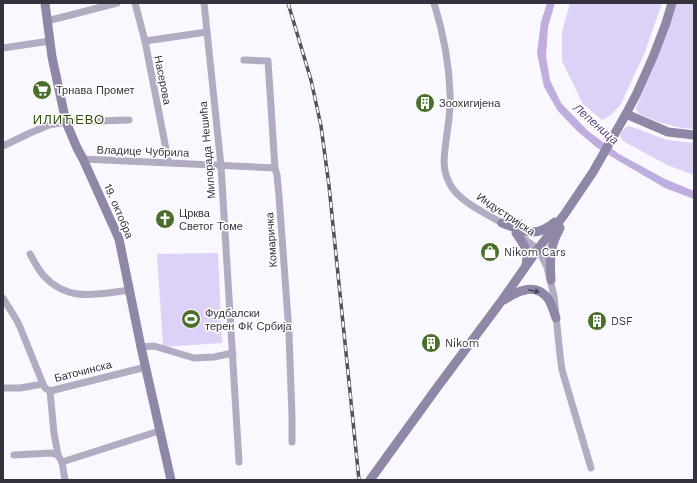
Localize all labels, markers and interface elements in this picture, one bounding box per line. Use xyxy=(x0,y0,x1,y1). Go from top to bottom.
street label: Насерова xyxy=(151,54,174,107)
supermarket icon: Трнава Промет xyxy=(31,79,53,101)
place label: Трнава Промет xyxy=(56,84,135,97)
building icon: Зоохигијена xyxy=(414,92,436,114)
place label: Зоохигијена xyxy=(439,97,501,110)
street label: Милорада Нешића xyxy=(197,100,218,199)
water label: Лепеница xyxy=(570,100,622,148)
district label: ИЛИЋЕВО xyxy=(33,112,105,127)
street label: Владице Чубрила xyxy=(97,143,190,160)
street label: 19. октобра xyxy=(101,182,136,241)
street label: Индустријска xyxy=(474,190,538,239)
place label: Црква Светог Томе xyxy=(179,207,243,233)
church icon: Црква Светог Томе xyxy=(154,208,176,230)
street label: Комаричка xyxy=(263,211,280,268)
shop icon: Nikom Cars xyxy=(479,241,501,263)
place label: Nikom Cars xyxy=(504,246,566,259)
one-way arrow xyxy=(528,288,540,294)
place label: Фудбалски терен ФК Србија xyxy=(205,307,293,333)
sports icon: Фудбалски терен ФК Србија xyxy=(180,308,202,330)
building icon: DSF xyxy=(586,310,608,332)
place label: DSF xyxy=(611,315,633,328)
building icon: Nikom xyxy=(420,332,442,354)
place label: Nikom xyxy=(445,337,479,350)
street label: Баточинска xyxy=(53,358,114,385)

